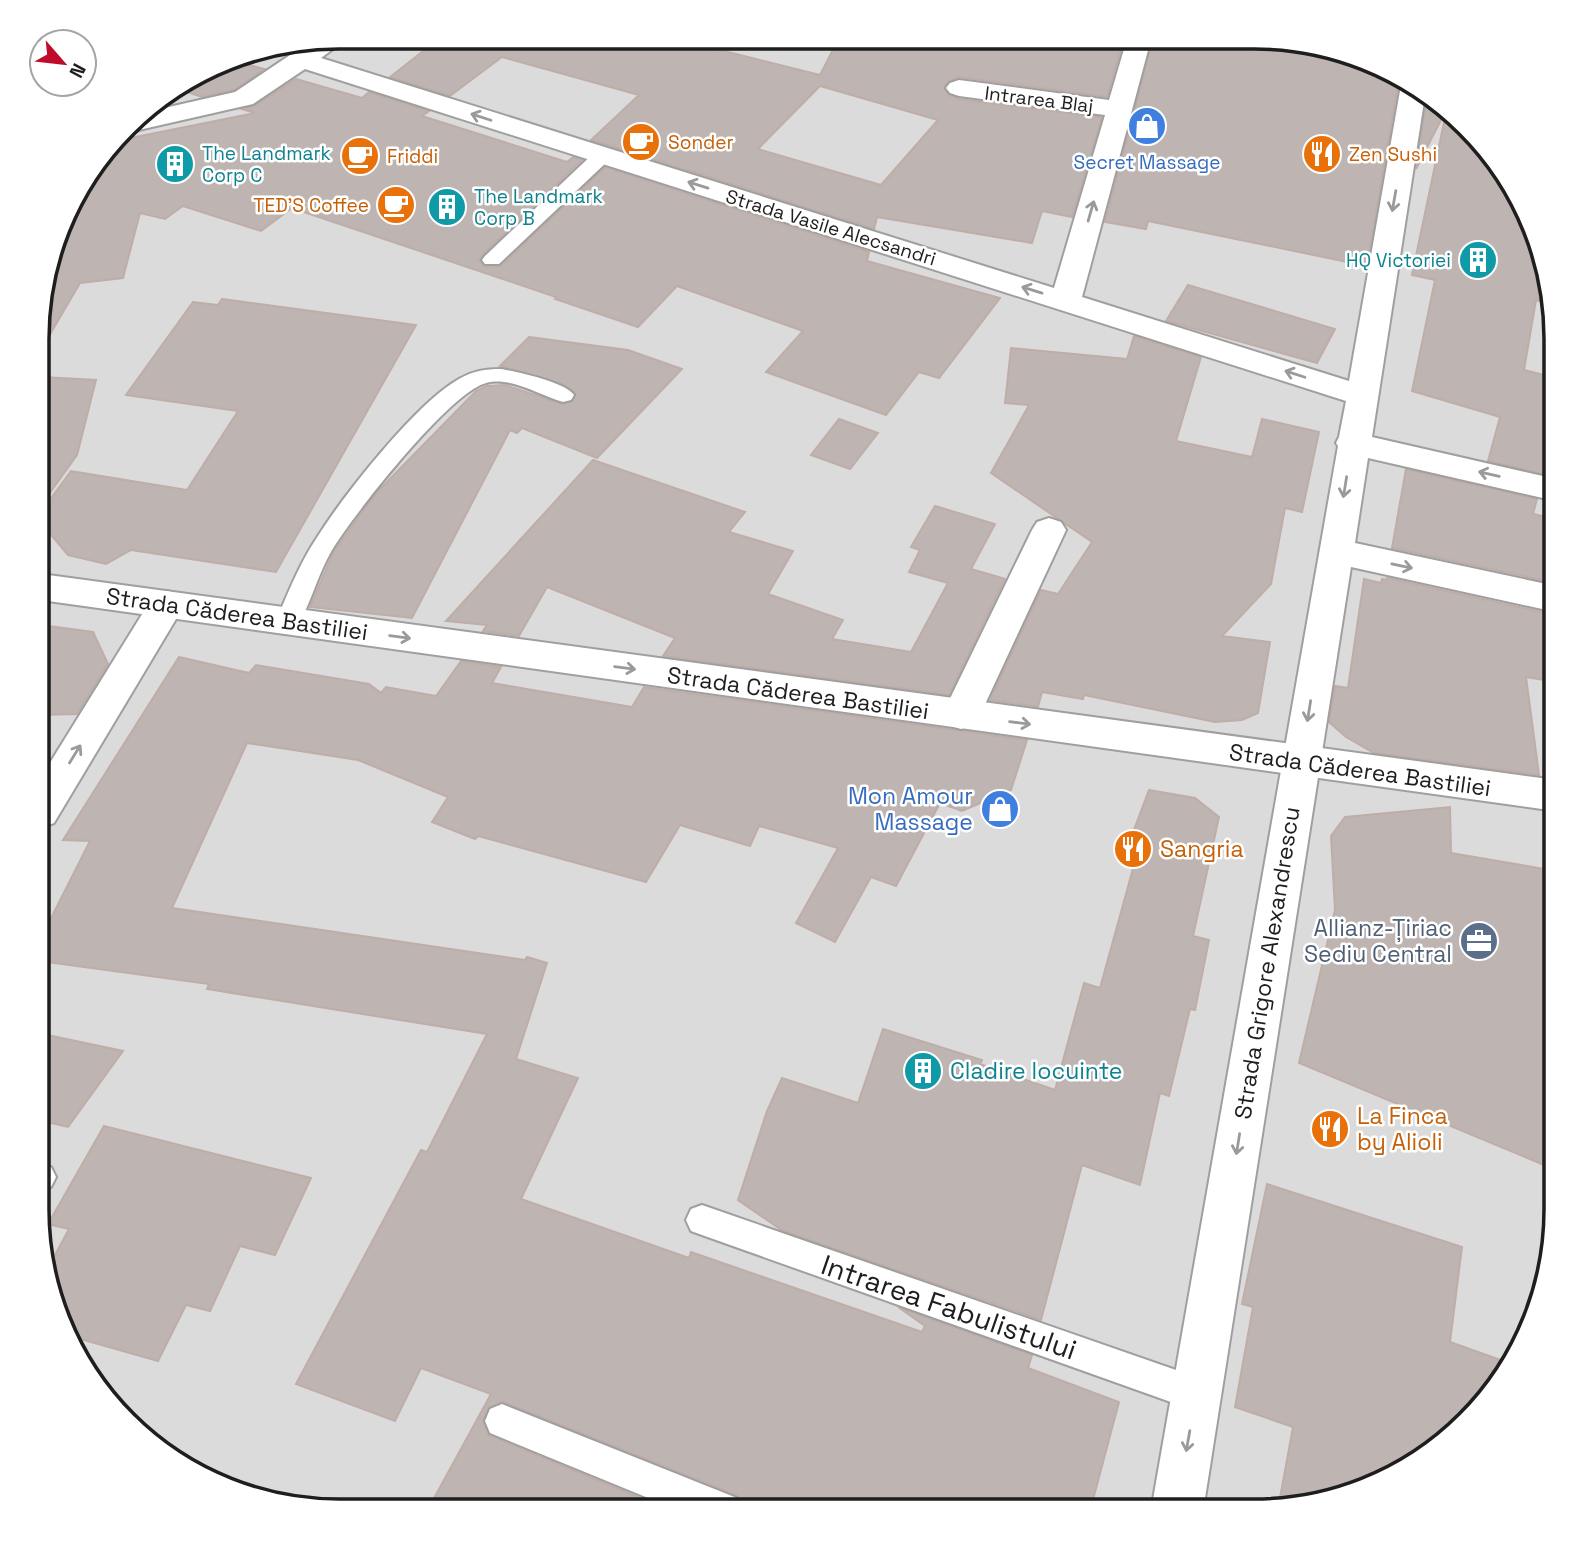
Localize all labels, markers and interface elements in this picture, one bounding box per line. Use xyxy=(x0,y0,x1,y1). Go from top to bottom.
north arrow xyxy=(28,28,98,98)
text: N xyxy=(64,59,92,82)
street label: Intrarea Blaj xyxy=(983,80,1095,119)
shop icon: Secret Massage xyxy=(1126,105,1168,147)
one-way arrow xyxy=(470,109,492,122)
cafe icon: Sonder xyxy=(620,121,662,163)
place label: Sonder xyxy=(668,130,734,155)
restaurant icon: Zen Sushi xyxy=(1301,133,1343,175)
cafe icon: Friddi xyxy=(339,135,381,177)
place label: The Landmark Corp C xyxy=(202,141,331,188)
place label: Zen Sushi xyxy=(1349,142,1437,167)
building icon: The Landmark Corp C xyxy=(154,143,196,185)
place label: Friddi xyxy=(387,144,438,169)
place label: Secret Massage xyxy=(1074,150,1220,175)
one-way arrow xyxy=(687,178,709,191)
cafe icon: TED'S Coffee xyxy=(375,184,417,226)
place label: The Landmark Corp B xyxy=(474,184,603,231)
street label: Strada Vasile Alecsandri xyxy=(723,184,939,271)
building icon: The Landmark Corp B xyxy=(426,186,468,228)
one-way arrow xyxy=(1387,189,1400,211)
place label: TED'S Coffee xyxy=(253,193,369,218)
one-way arrow xyxy=(1085,200,1098,223)
building icon: HQ Victoriei xyxy=(1457,239,1499,281)
place label: HQ Victoriei xyxy=(1346,248,1451,273)
one-way arrow xyxy=(1021,282,1043,295)
one-way arrow xyxy=(1284,367,1306,380)
one-way arrow xyxy=(1478,467,1501,481)
one-way arrow xyxy=(1339,475,1352,498)
one-way arrow xyxy=(1390,559,1413,573)
street label: Strada Căderea Bastiliei xyxy=(104,581,370,647)
one-way arrow xyxy=(388,630,411,643)
street label: Strada Căderea Bastiliei xyxy=(665,660,931,726)
one-way arrow xyxy=(613,662,636,675)
one-way arrow xyxy=(1302,699,1315,722)
one-way arrow xyxy=(1008,717,1031,730)
street label: Strada Căderea Bastiliei xyxy=(1227,737,1493,803)
one-way arrow xyxy=(69,744,83,764)
place label: Mon Amour Massage xyxy=(848,781,973,837)
shop icon: Mon Amour Massage xyxy=(979,788,1021,830)
street label: Strada Grigore Alexandrescu xyxy=(1227,805,1307,1121)
restaurant icon: Sangria xyxy=(1112,828,1154,870)
place label: Sangria xyxy=(1160,834,1244,864)
place label: Allianz-Țiriac Sediu Central xyxy=(1304,913,1452,969)
office icon: Allianz-Țiriac Sediu Central xyxy=(1458,920,1500,962)
building icon: Cladire locuinte xyxy=(902,1050,944,1092)
place label: Cladire locuinte xyxy=(950,1056,1122,1086)
place label: La Finca by Alioli xyxy=(1357,1101,1448,1157)
restaurant icon: La Finca by Alioli xyxy=(1309,1108,1351,1150)
one-way arrow xyxy=(1230,1132,1244,1155)
street label: Intrarea Fabulistului xyxy=(817,1246,1081,1368)
one-way arrow xyxy=(1181,1429,1194,1452)

